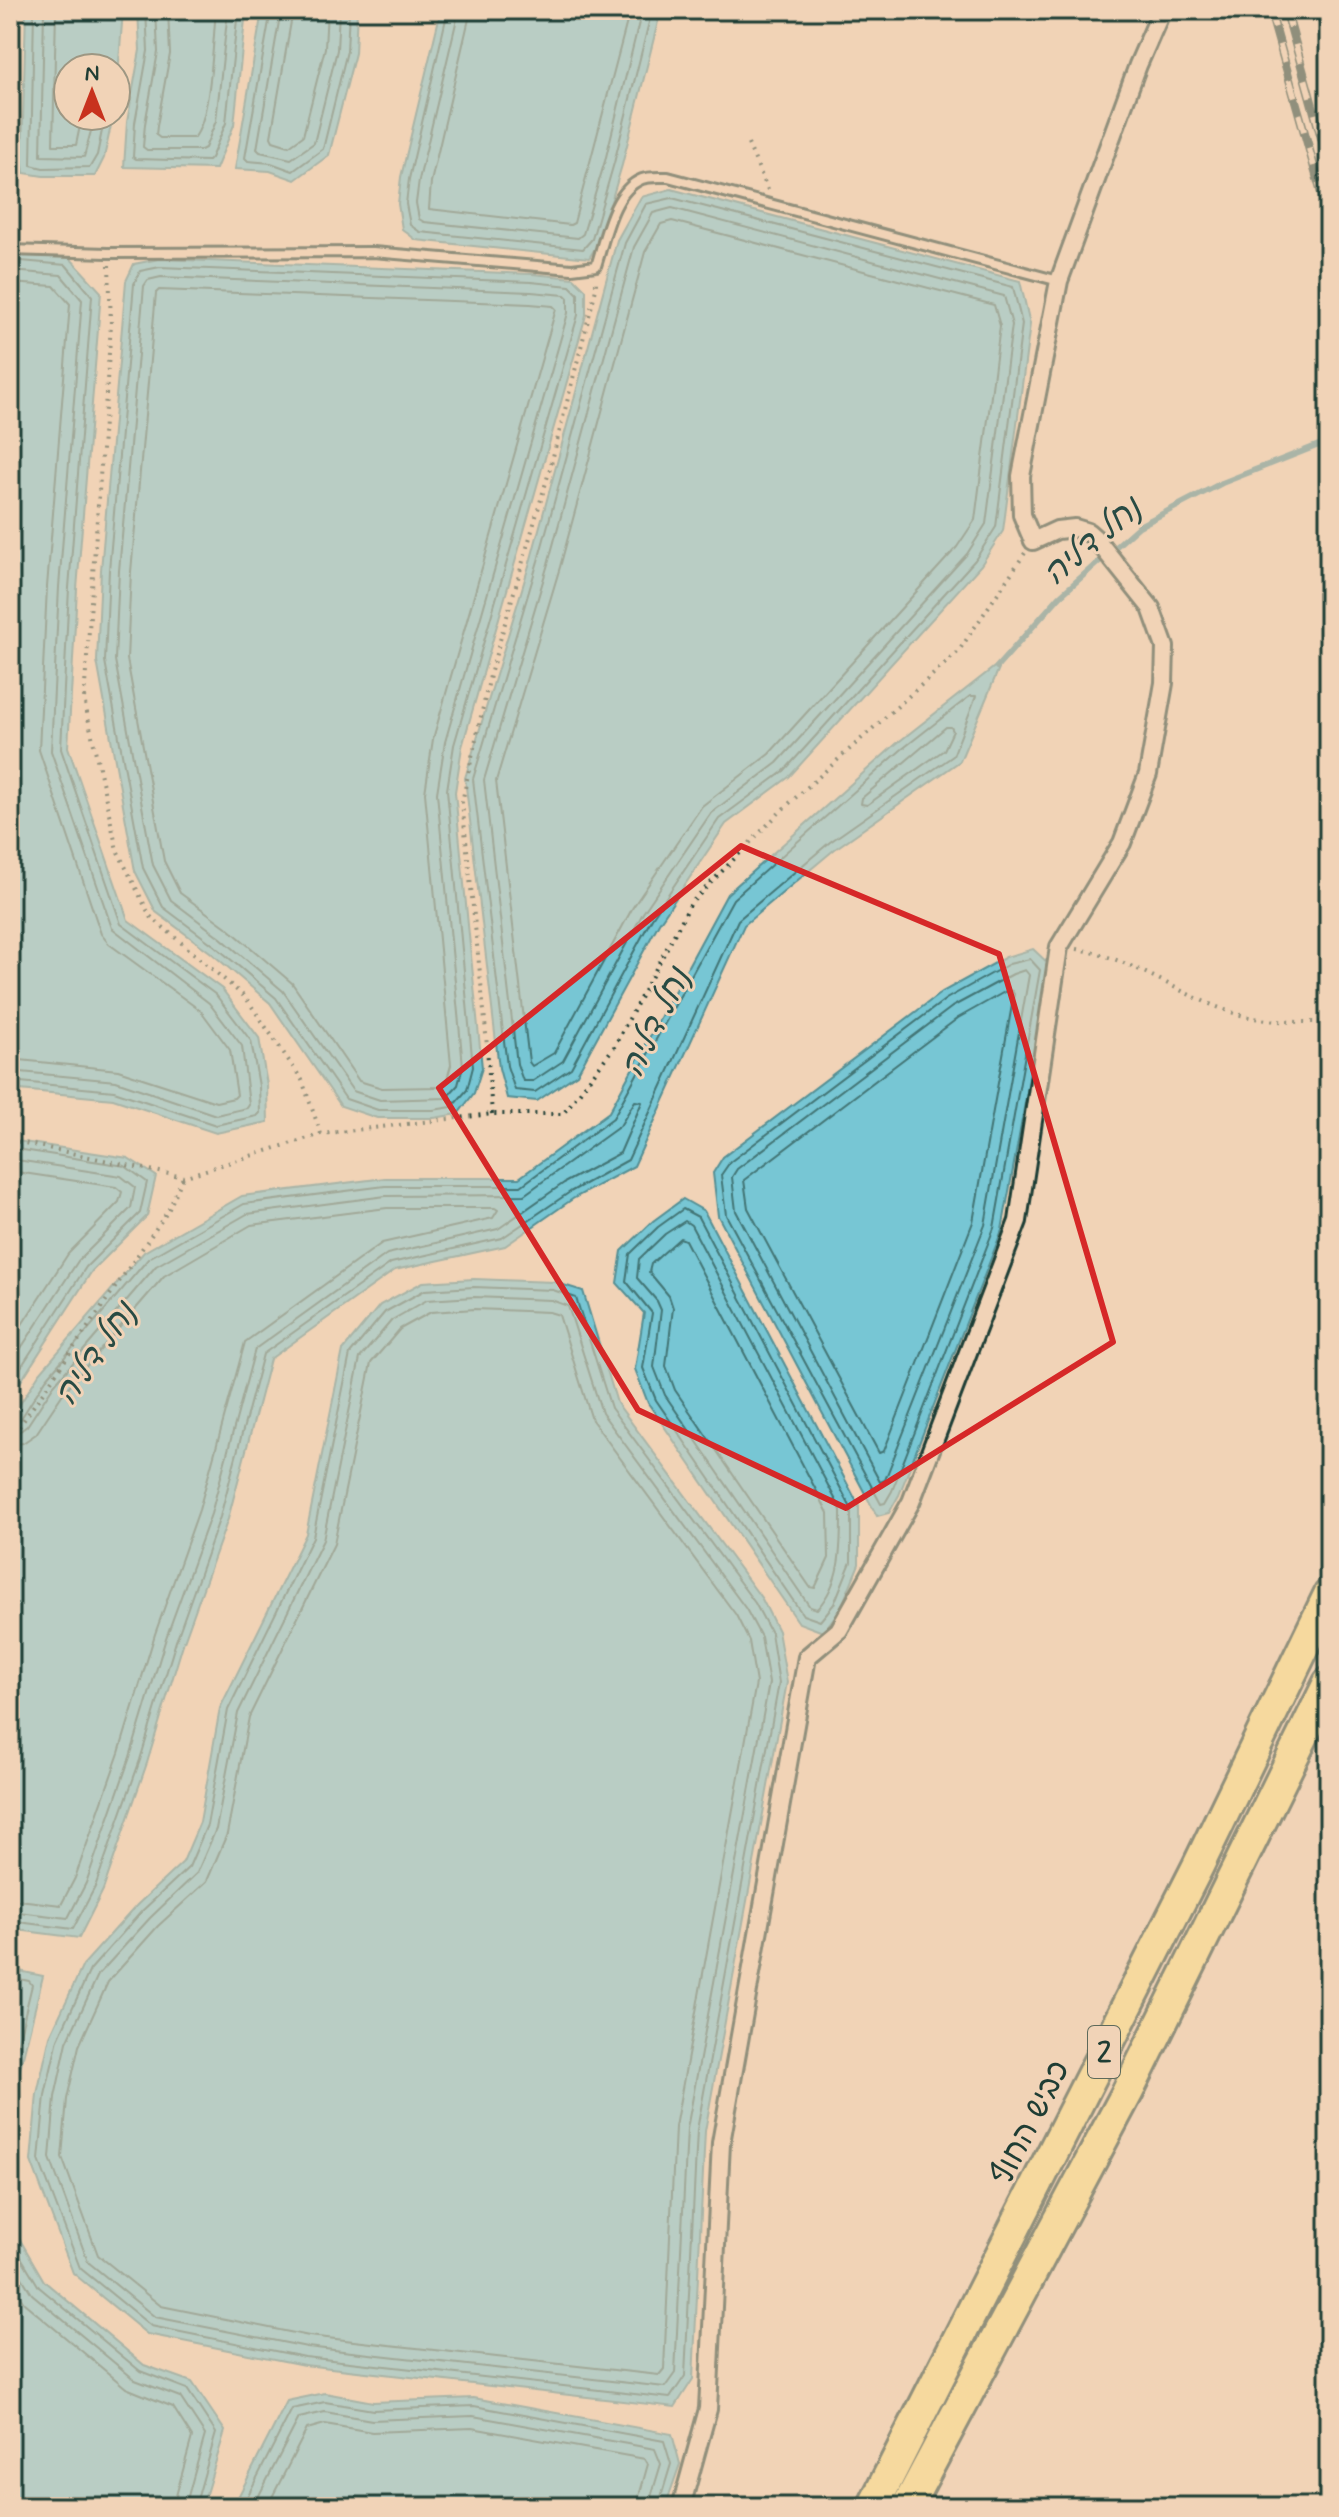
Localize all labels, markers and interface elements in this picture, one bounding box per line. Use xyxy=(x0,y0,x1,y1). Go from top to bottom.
north arrow xyxy=(52,52,132,132)
text: N xyxy=(85,60,99,88)
water label: נחל דליה xyxy=(1034,486,1153,597)
water label: נחל דליה xyxy=(611,959,703,1085)
water label: נחל דליה xyxy=(44,1292,149,1415)
road number: 2 xyxy=(1088,2026,1120,2078)
street label: כביש החוף xyxy=(982,2053,1080,2192)

